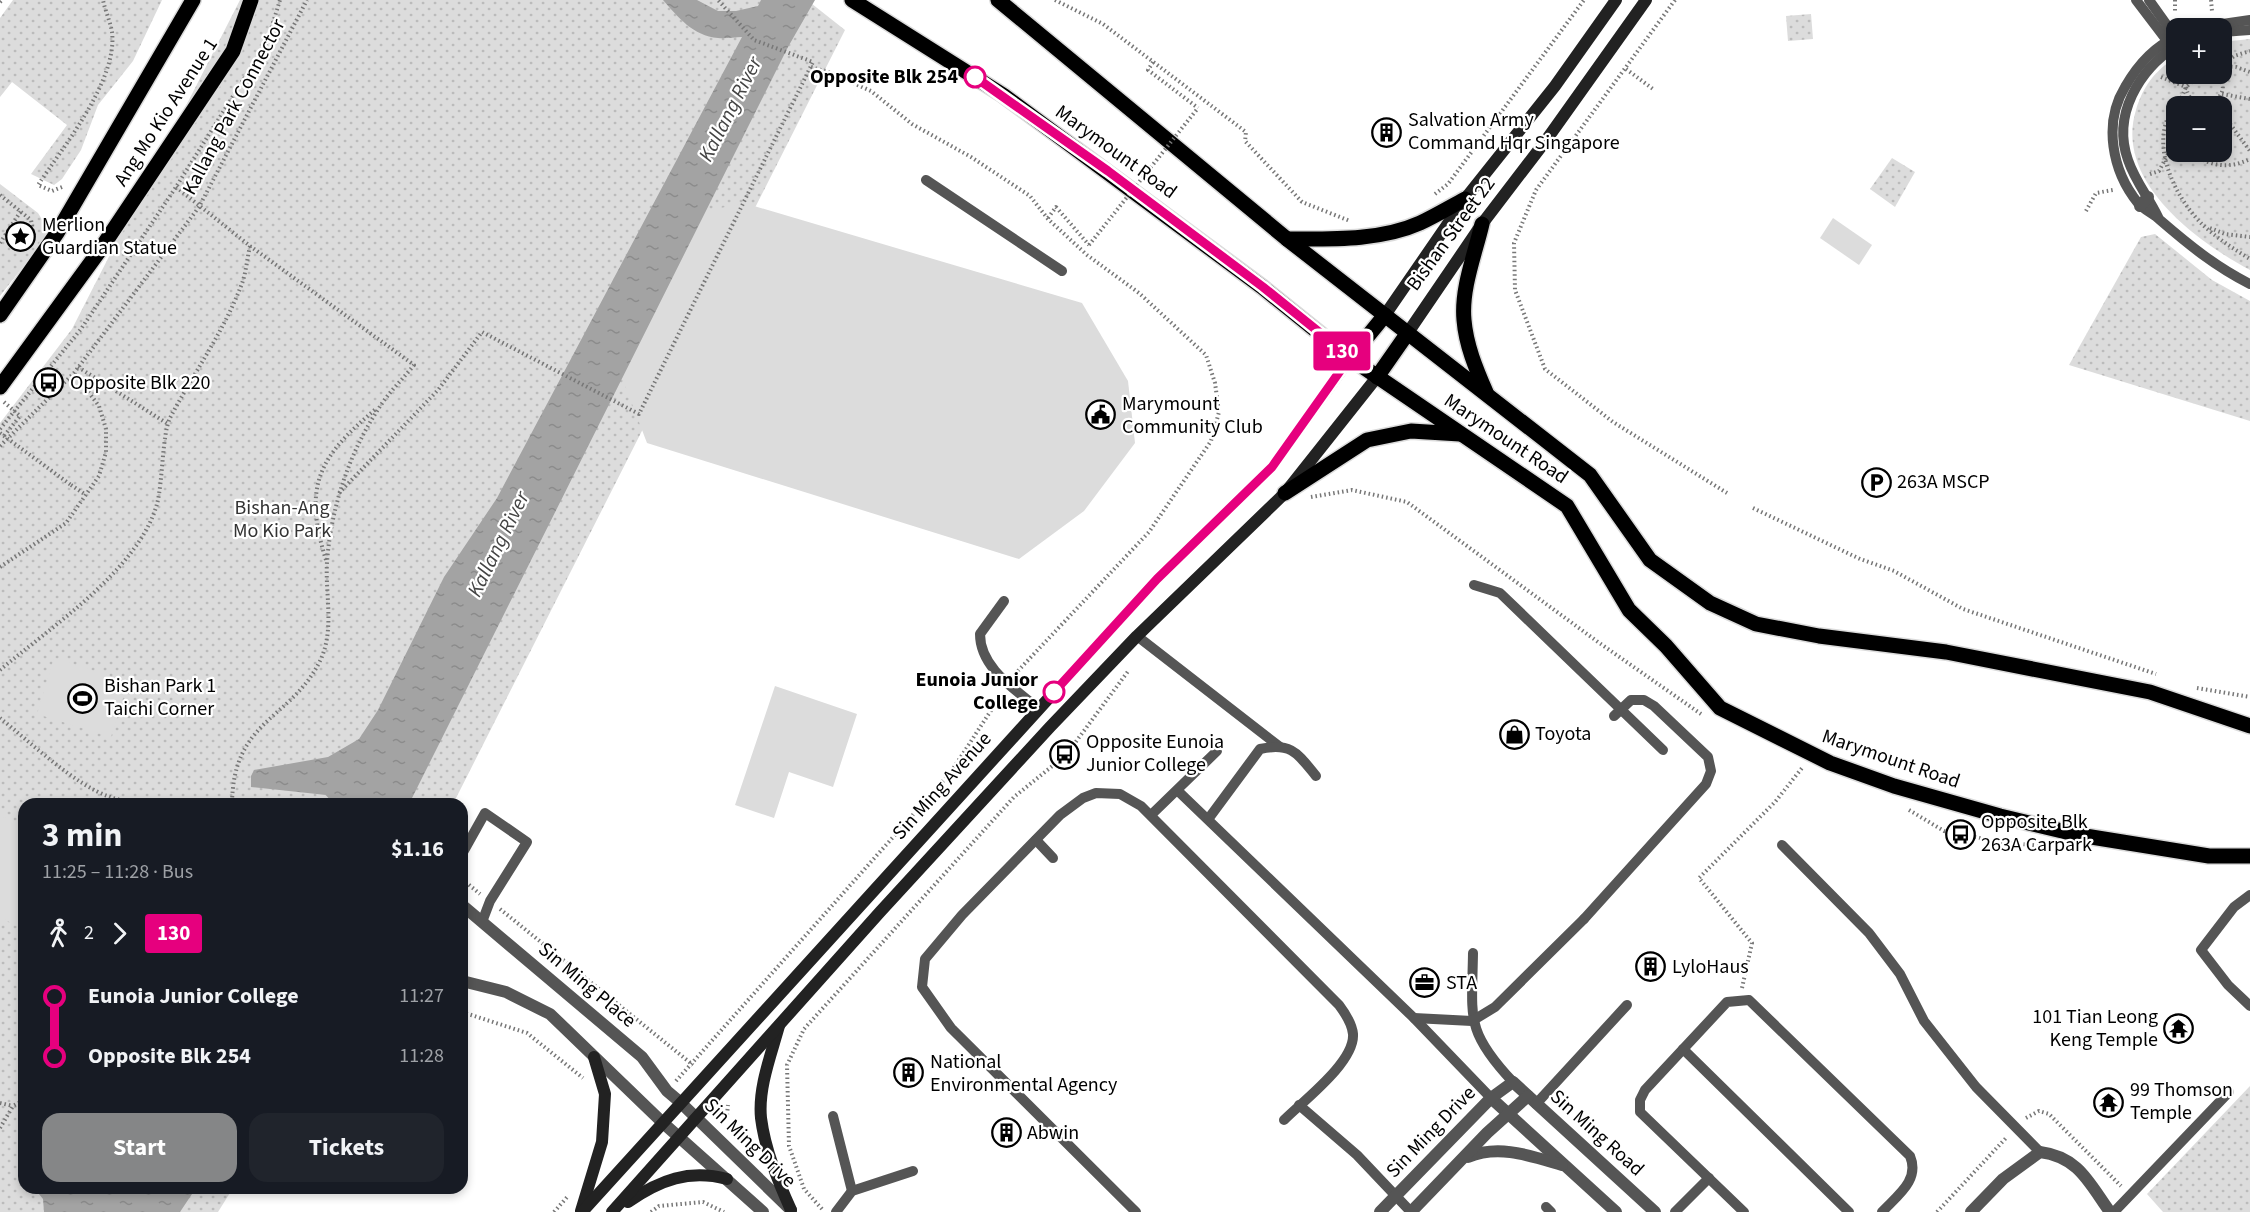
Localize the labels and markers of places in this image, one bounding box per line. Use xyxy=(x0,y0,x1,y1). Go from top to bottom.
place label: Opposite Blk 254 xyxy=(810,63,958,91)
marker: Opposite Blk 254 xyxy=(964,66,986,88)
place label: Salvation Army Command Hqr Singapore xyxy=(1408,106,1620,157)
building icon: Salvation Army Command Hqr Singapore xyxy=(1371,116,1403,148)
place label: Merlion Guardian Statue xyxy=(42,211,177,262)
place icon: Merlion Guardian Statue xyxy=(5,220,37,252)
bus stop icon: Opposite Blk 220 xyxy=(33,367,65,399)
place label: Opposite Blk 220 xyxy=(70,369,211,397)
place label: Marymount Community Club xyxy=(1122,390,1263,441)
public building icon: Marymount Community Club xyxy=(1085,399,1117,431)
parking icon: 263A MSCP xyxy=(1860,466,1892,498)
place label: 263A MSCP xyxy=(1897,468,1990,496)
place label: Eunoia Junior College xyxy=(916,666,1038,717)
place label: Bishan Park 1 Taichi Corner xyxy=(104,672,216,723)
marker: Eunoia Junior College xyxy=(1043,681,1065,703)
sports icon: Bishan Park 1 Taichi Corner xyxy=(67,682,99,714)
shop icon: Toyota xyxy=(1498,718,1530,750)
place label: Toyota xyxy=(1535,720,1591,748)
place label: Opposite Eunoia Junior College xyxy=(1086,728,1224,779)
bus stop icon: Opposite Eunoia Junior College xyxy=(1049,738,1081,770)
place label: Opposite Blk 263A Carpark xyxy=(1981,808,2092,859)
bus stop icon: Opposite Blk 263A Carpark xyxy=(1944,818,1976,850)
building icon: LyloHaus xyxy=(1635,951,1667,983)
place label: LyloHaus xyxy=(1672,953,1749,981)
office icon: STA xyxy=(1409,967,1441,999)
place label: STA xyxy=(1446,969,1477,997)
place label: 101 Tian Leong Keng Temple xyxy=(2032,1003,2158,1054)
temple icon: 101 Tian Leong Keng Temple xyxy=(2163,1012,2195,1044)
place label: National Environmental Agency xyxy=(930,1048,1118,1099)
building icon: National Environmental Agency xyxy=(893,1057,925,1089)
place label: 99 Thomson Temple xyxy=(2130,1076,2233,1127)
temple icon: 99 Thomson Temple xyxy=(2093,1086,2125,1118)
building icon: Abwin xyxy=(990,1117,1022,1149)
place label: Abwin xyxy=(1027,1119,1079,1147)

